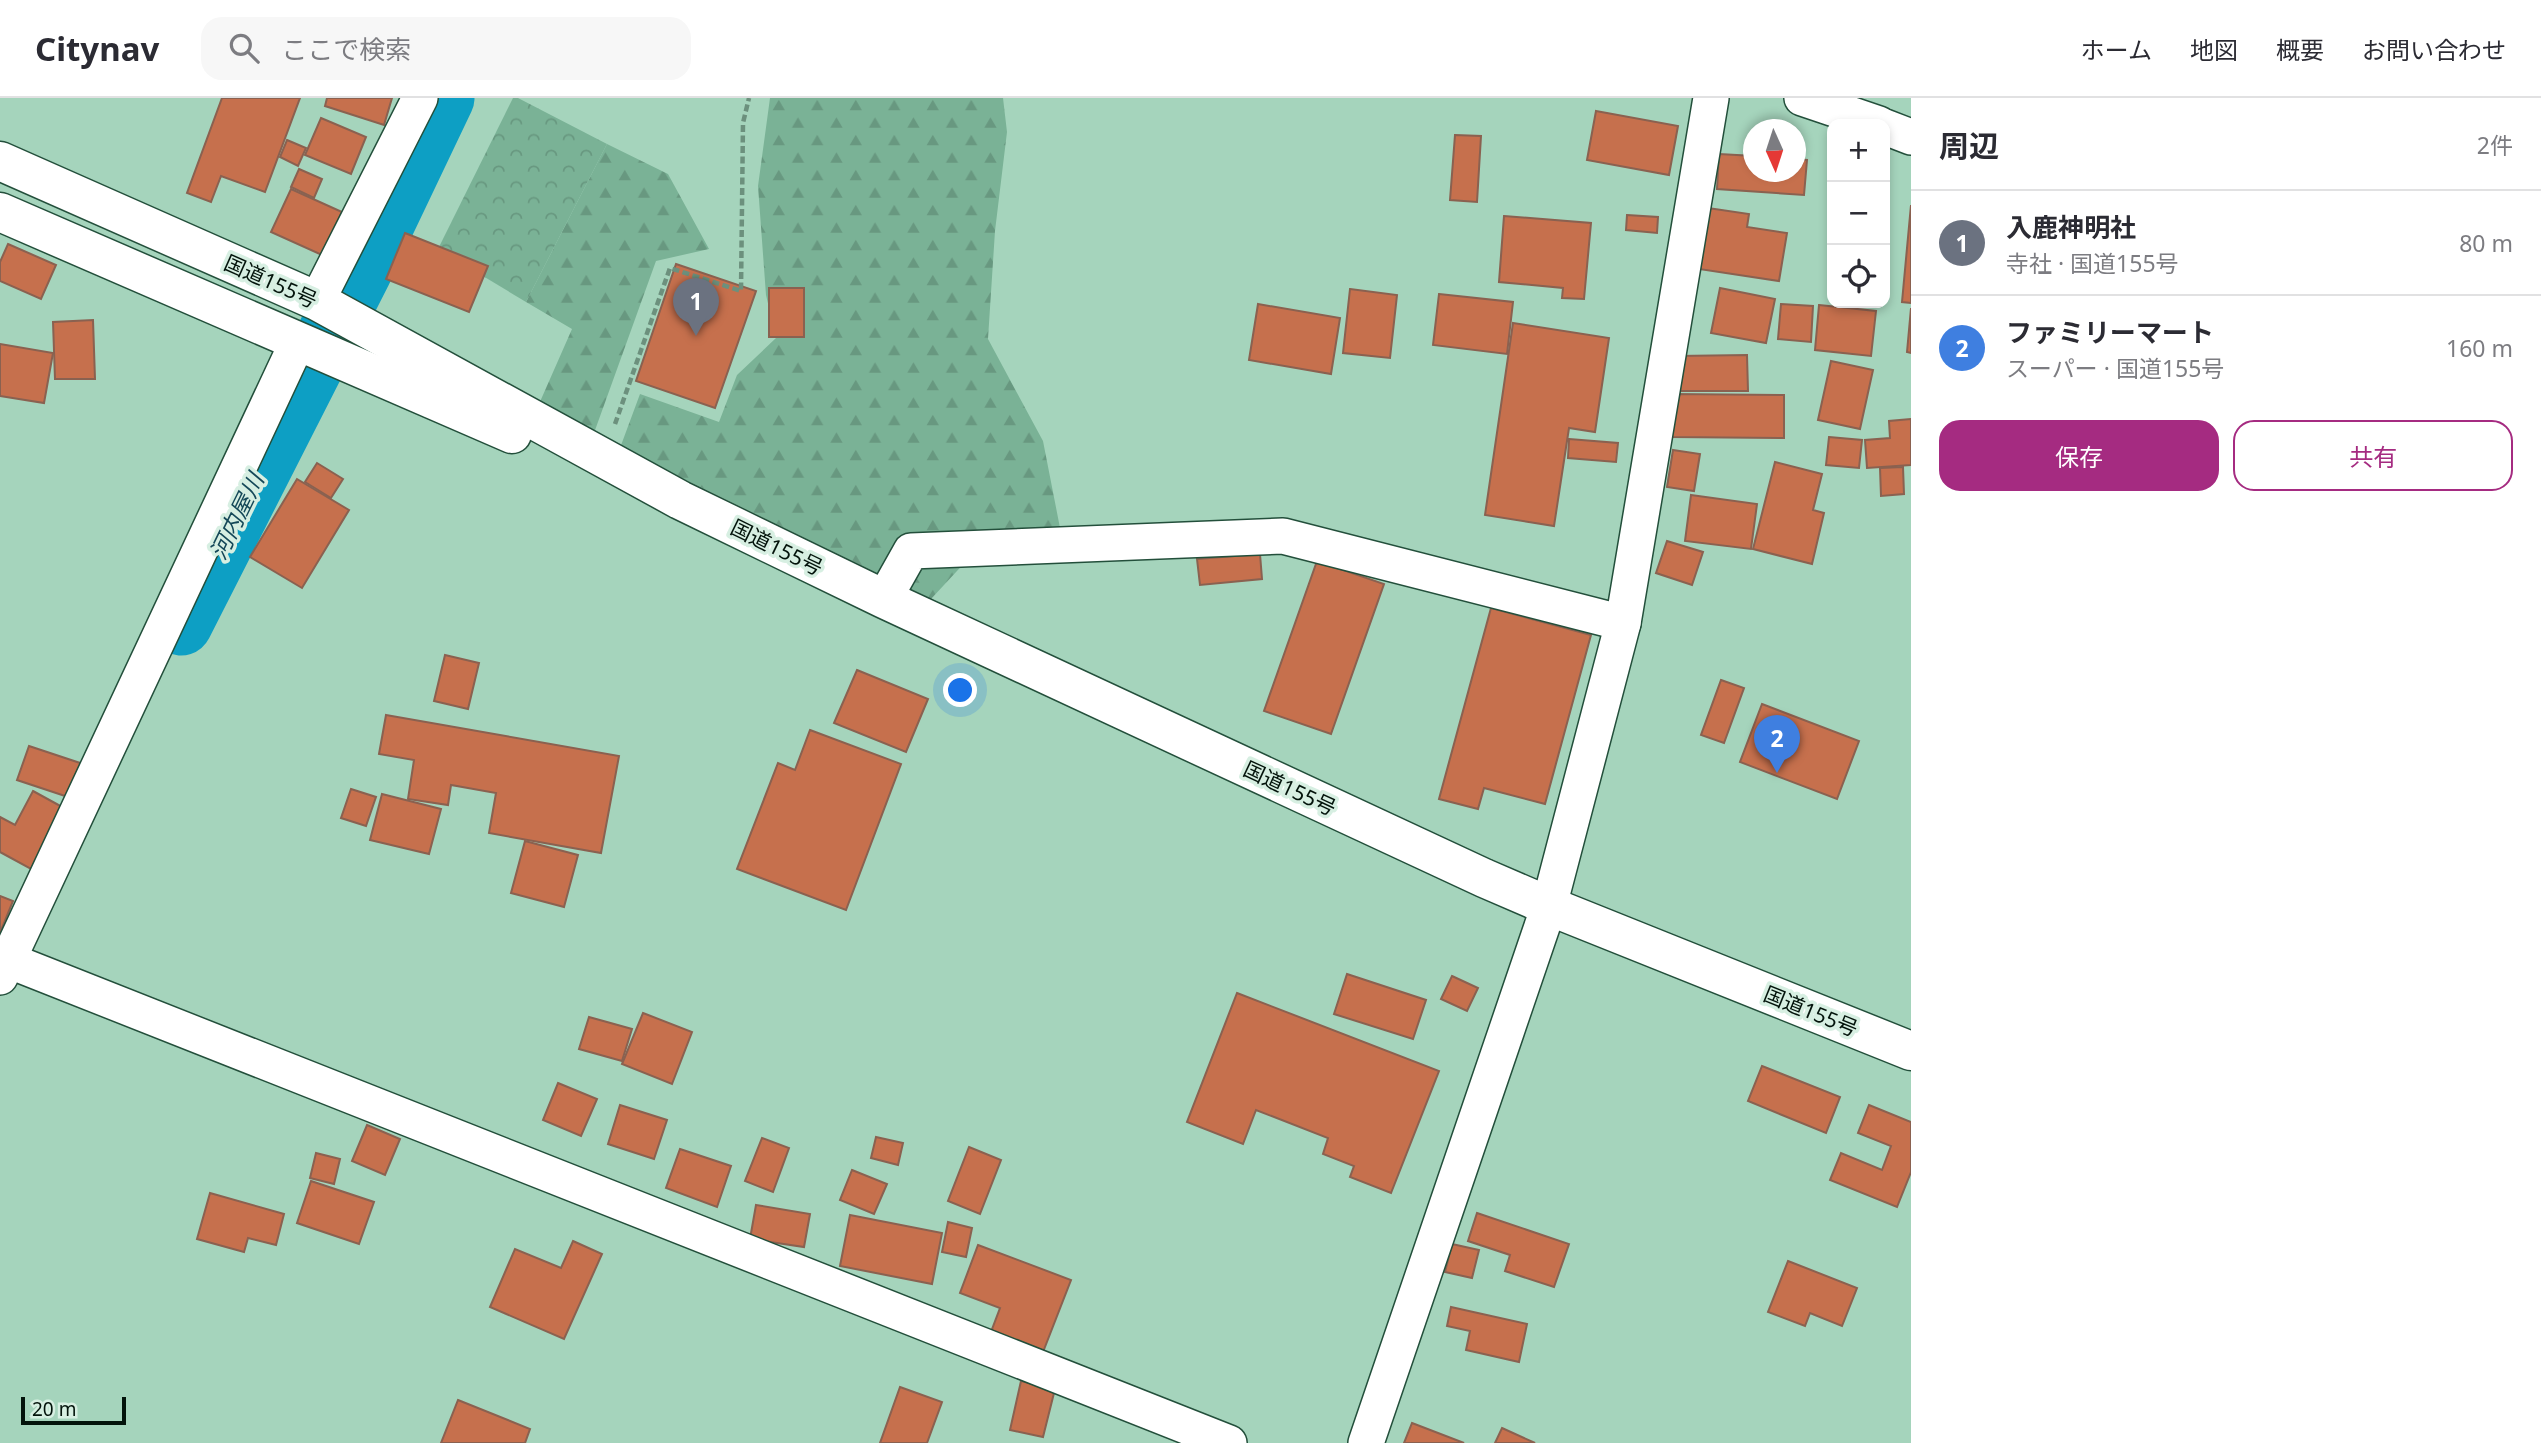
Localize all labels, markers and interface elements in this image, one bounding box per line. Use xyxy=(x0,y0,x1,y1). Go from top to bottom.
search box xyxy=(201,17,691,80)
text: Citynav xyxy=(35,26,159,71)
icon: search xyxy=(225,29,263,67)
text: ここで検索 xyxy=(281,31,411,67)
text: ホーム xyxy=(2081,33,2152,66)
text: 地図 xyxy=(2190,33,2238,66)
text: 概要 xyxy=(2276,33,2324,66)
text: お問い合わせ xyxy=(2362,33,2506,66)
north arrow xyxy=(1743,119,1806,182)
map controls xyxy=(1827,119,1890,308)
button: + xyxy=(1827,119,1890,182)
text: 周辺 xyxy=(1939,125,1999,166)
text: 2件 xyxy=(2477,129,2513,161)
button: − xyxy=(1827,182,1890,245)
text: 入鹿神明社 xyxy=(2006,209,2136,245)
text: 1 xyxy=(1955,227,1969,259)
text: 80 m xyxy=(2459,227,2513,259)
button: locate xyxy=(1827,245,1890,308)
text: 寺社 · 国道155号 xyxy=(2006,247,2179,279)
street label: 国道155号 xyxy=(220,248,322,314)
pin: 1 xyxy=(673,278,719,336)
text: ファミリーマート xyxy=(2006,314,2214,350)
text: 2 xyxy=(1955,332,1969,364)
text: 160 m xyxy=(2446,332,2513,364)
text: スーパー · 国道155号 xyxy=(2006,352,2224,384)
button: 保存 xyxy=(1939,420,2219,491)
button: 共有 xyxy=(2233,420,2513,491)
water label: 河内屋川 xyxy=(201,465,272,564)
street label: 国道155号 xyxy=(726,513,828,581)
your location xyxy=(943,673,977,707)
pin: 2 xyxy=(1754,715,1800,773)
street label: 国道155号 xyxy=(1239,754,1341,822)
street label: 国道155号 xyxy=(1760,979,1862,1043)
scale bar xyxy=(21,1394,126,1426)
text: 20 m xyxy=(32,1396,76,1422)

